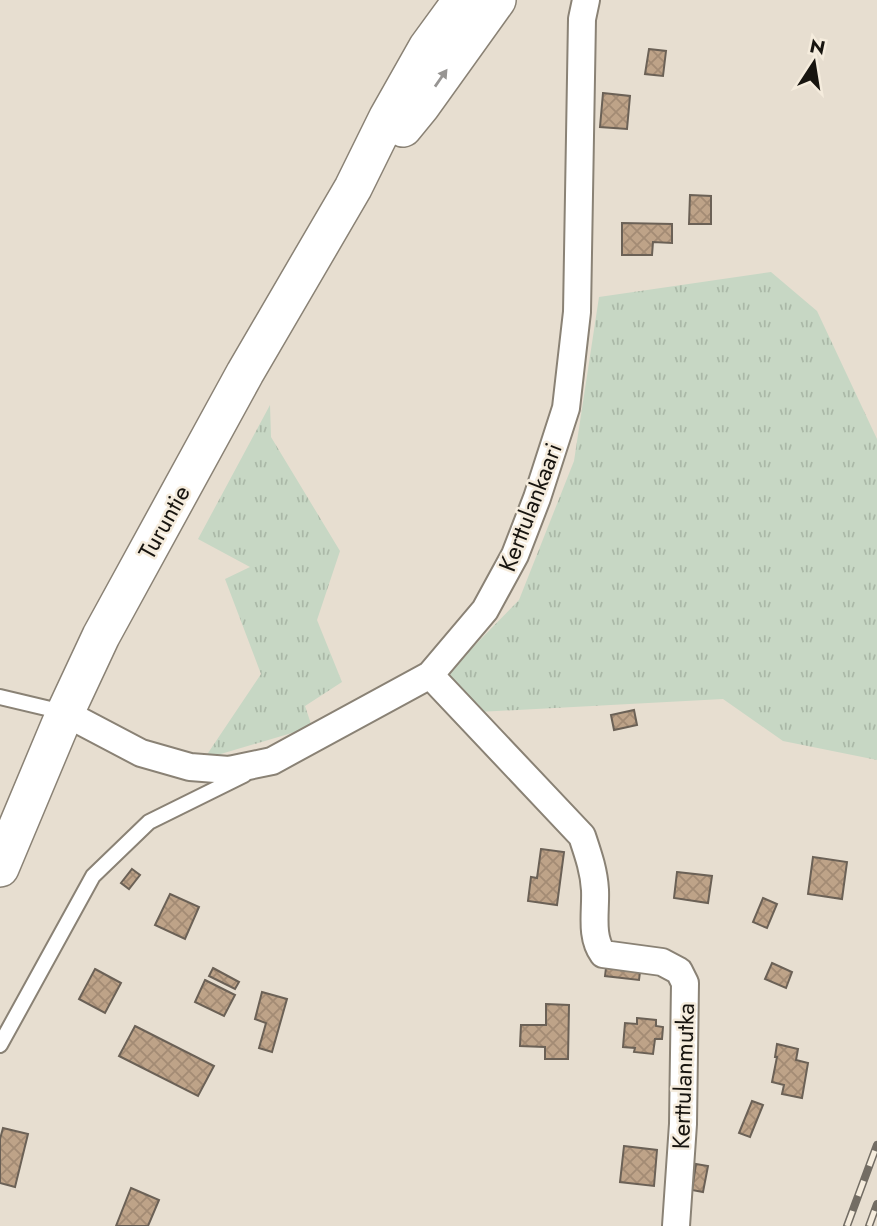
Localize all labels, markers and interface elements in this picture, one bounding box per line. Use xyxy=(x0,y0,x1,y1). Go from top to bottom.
north arrow xyxy=(779,28,849,98)
text: N xyxy=(807,32,828,62)
one-way arrow xyxy=(434,69,448,87)
street label: Kerttulankaari xyxy=(489,438,571,576)
street label: Turuntie xyxy=(129,479,199,565)
street label: Kerttulanmutka xyxy=(663,1002,703,1150)

